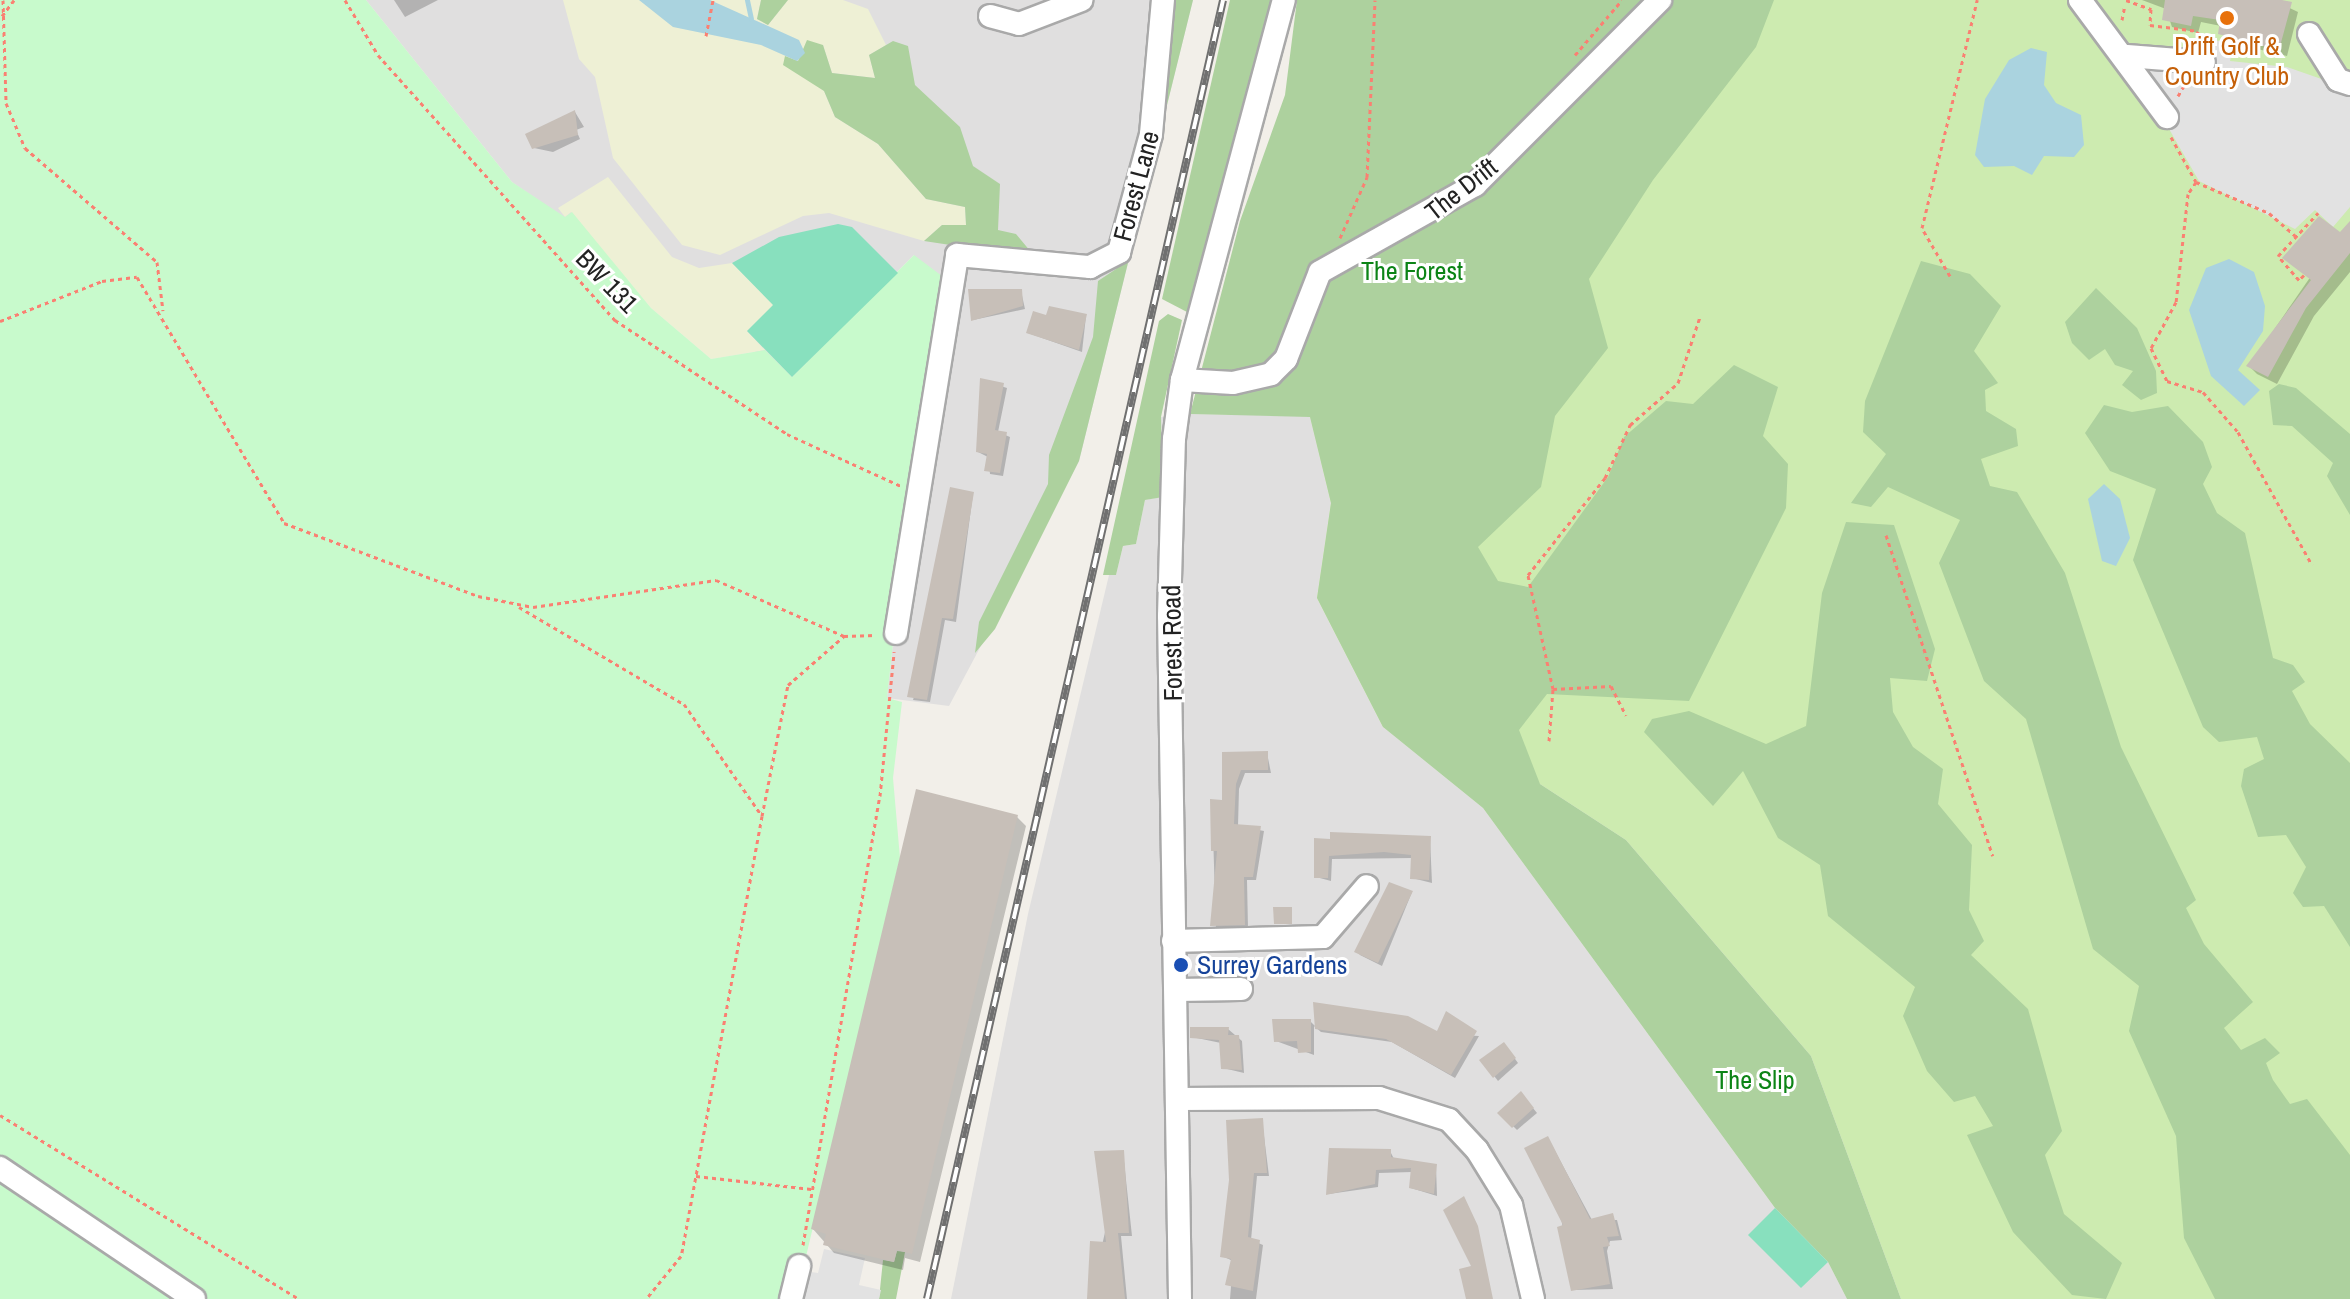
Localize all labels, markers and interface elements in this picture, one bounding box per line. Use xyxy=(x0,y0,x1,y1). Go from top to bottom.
marker: Drift Golf & Country Club xyxy=(2218,9,2236,27)
place label: Drift Golf & Country Club xyxy=(2165,30,2289,92)
street label: Forest Lane xyxy=(1106,128,1166,244)
street label: The Drift xyxy=(1419,151,1503,227)
street label: BW 131 xyxy=(569,243,645,319)
park label: The Forest xyxy=(1361,255,1463,287)
street label: Forest Road xyxy=(1155,585,1189,701)
place label: Surrey Gardens xyxy=(1197,949,1347,981)
marker: Surrey Gardens xyxy=(1172,956,1190,974)
park label: The Slip xyxy=(1715,1064,1795,1096)

